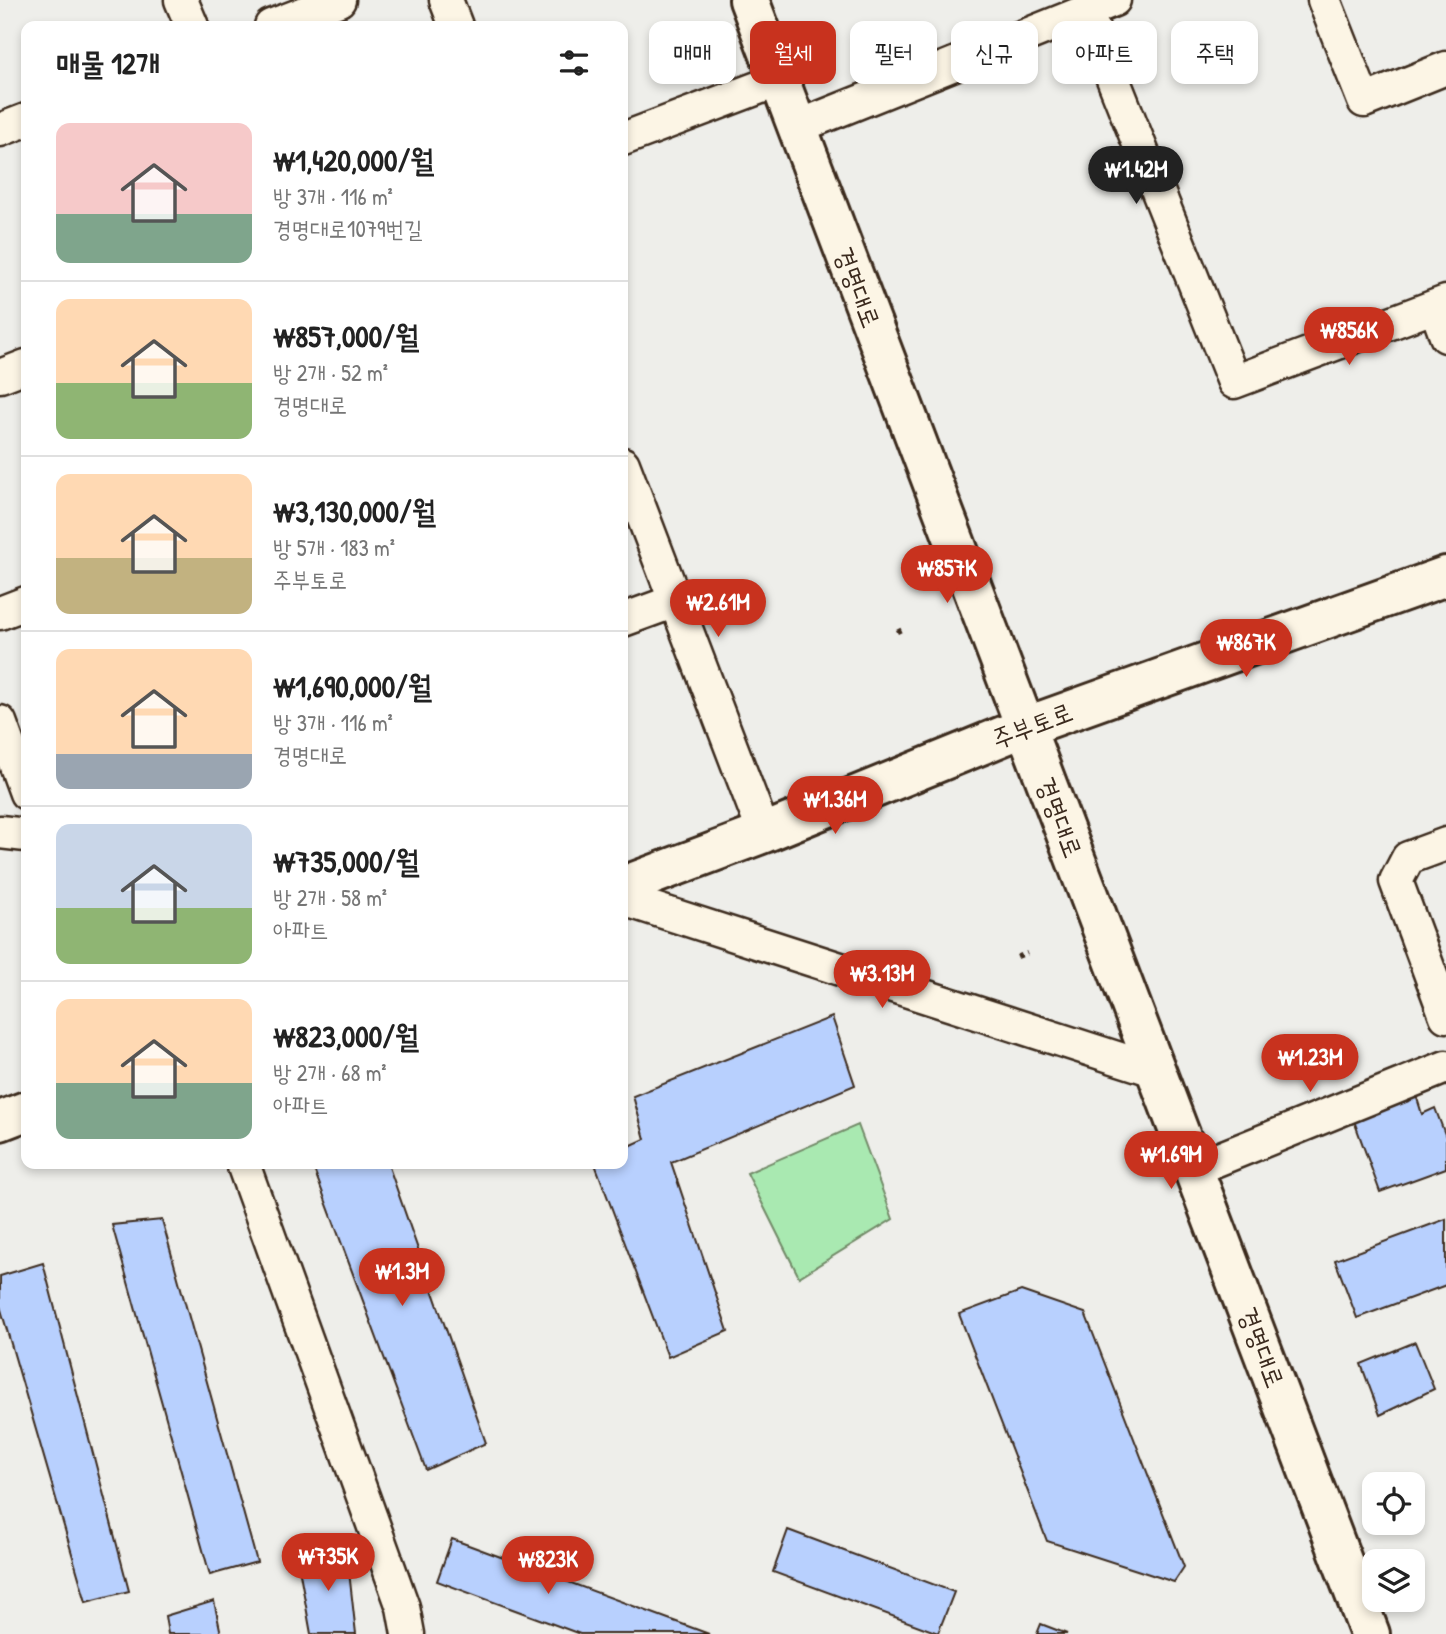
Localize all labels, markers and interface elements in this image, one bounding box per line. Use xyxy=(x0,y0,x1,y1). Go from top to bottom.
chip: 매매 xyxy=(649,21,736,84)
chip: 월세 xyxy=(750,21,836,84)
chip: 필터 xyxy=(850,21,937,84)
chip: 신규 xyxy=(951,21,1038,84)
chip: 아파트 xyxy=(1052,21,1157,84)
chip: 주택 xyxy=(1171,21,1258,84)
text: 매물 12개 xyxy=(56,43,160,83)
icon: filters xyxy=(555,44,593,82)
text: ₩1,420,000/월 xyxy=(273,140,434,180)
pin: ₩1.42M xyxy=(1079,146,1193,206)
icon: home xyxy=(112,151,196,235)
text: ₩1.42M xyxy=(1104,153,1168,184)
text: 방 3개 · 116 m² xyxy=(273,181,393,212)
text: 경명대로1079번길 xyxy=(273,213,423,244)
street label: 경명대로 xyxy=(827,242,889,332)
pin: ₩856K xyxy=(1300,308,1398,367)
text: ₩856K xyxy=(1320,314,1378,345)
text: ₩857,000/월 xyxy=(273,316,419,356)
icon: home xyxy=(112,327,196,411)
text: 방 2개 · 52 m² xyxy=(273,357,388,388)
text: 경명대로 xyxy=(273,389,347,420)
text: ₩3,130,000/월 xyxy=(273,491,436,531)
icon: home xyxy=(112,502,196,586)
text: 방 5개 · 183 m² xyxy=(273,532,395,563)
pin: ₩857K xyxy=(898,546,996,605)
text: ₩857K xyxy=(917,552,977,583)
text: 주부토로 xyxy=(273,564,347,595)
pin: ₩2.61M xyxy=(661,580,775,639)
text: ₩2.61M xyxy=(686,586,750,617)
pin: ₩867K xyxy=(1197,620,1295,679)
text: ₩867K xyxy=(1216,626,1276,657)
text: ₩1,690,000/월 xyxy=(273,666,432,706)
icon: home xyxy=(112,677,196,761)
street label: 주부토로 xyxy=(987,694,1077,756)
text: 방 3개 · 116 m² xyxy=(273,707,393,738)
text: 경명대로 xyxy=(273,739,347,770)
street label: 경명대로 xyxy=(1029,772,1091,862)
pin: ₩1.36M xyxy=(778,776,892,836)
text: ₩1.36M xyxy=(803,783,867,814)
text: ₩735,000/월 xyxy=(273,841,420,881)
icon: home xyxy=(112,852,196,936)
text: 방 2개 · 58 m² xyxy=(273,882,387,913)
text: 아파트 xyxy=(273,914,329,945)
pin: ₩3.13M xyxy=(825,950,939,1010)
text: ₩3.13M xyxy=(850,957,914,988)
text: ₩823,000/월 xyxy=(273,1016,419,1056)
icon: home xyxy=(112,1027,196,1111)
pin: ₩1.23M xyxy=(1253,1034,1367,1094)
text: ₩1.23M xyxy=(1277,1041,1343,1072)
text: 방 2개 · 68 m² xyxy=(273,1057,387,1088)
text: 아파트 xyxy=(273,1089,329,1120)
pin: ₩1.69M xyxy=(1114,1132,1228,1191)
text: ₩1.69M xyxy=(1140,1138,1202,1169)
pin: ₩1.3M xyxy=(353,1248,451,1308)
text: ₩1.3M xyxy=(375,1255,429,1286)
street label: 경명대로 xyxy=(1231,1302,1293,1392)
map controls xyxy=(1362,1472,1425,1612)
button: locate xyxy=(1362,1472,1425,1535)
pin: ₩735K xyxy=(279,1534,377,1593)
pin: ₩823K xyxy=(499,1536,597,1596)
text: ₩735K xyxy=(298,1540,358,1571)
text: ₩823K xyxy=(518,1543,578,1574)
button: layers xyxy=(1362,1549,1425,1612)

